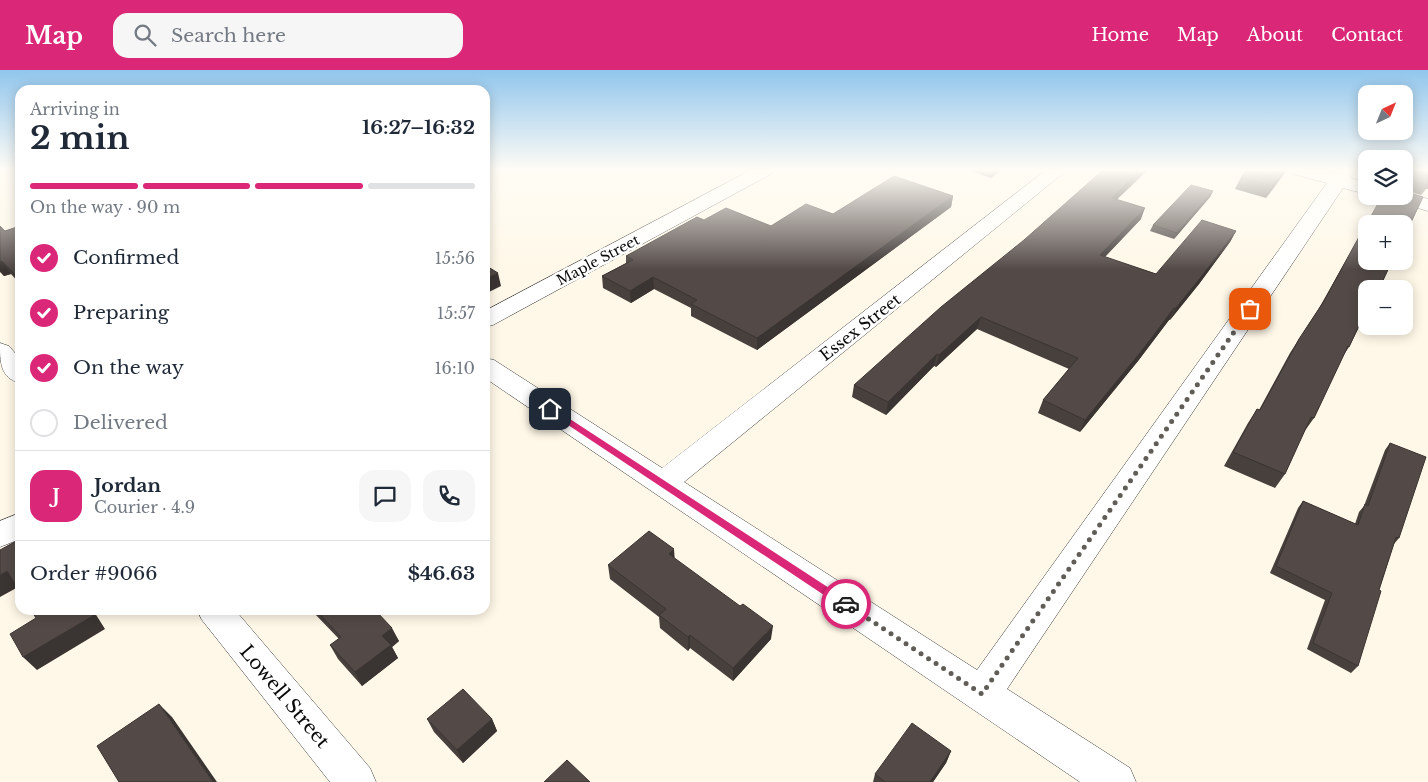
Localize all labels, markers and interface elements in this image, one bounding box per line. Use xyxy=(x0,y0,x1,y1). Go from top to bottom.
search box xyxy=(113,13,463,58)
text: Map xyxy=(25,21,83,50)
icon: search xyxy=(131,21,159,49)
text: Search here xyxy=(171,24,286,47)
text: Home xyxy=(1091,24,1149,46)
text: Map xyxy=(1177,24,1219,46)
text: About xyxy=(1247,24,1303,46)
text: Contact xyxy=(1331,24,1403,46)
north arrow xyxy=(1358,85,1412,140)
map controls xyxy=(1358,85,1413,335)
text: Arriving in xyxy=(30,99,120,119)
text: 16:27–16:32 xyxy=(362,116,475,139)
text: 2 min xyxy=(30,118,130,158)
button: layers xyxy=(1358,150,1413,205)
text: On the way · 90 m xyxy=(30,197,180,217)
button: + xyxy=(1358,215,1413,270)
street label: Maple Street xyxy=(553,230,643,289)
icon: check xyxy=(30,244,58,272)
text: Confirmed xyxy=(73,246,179,269)
text: 15:56 xyxy=(435,248,475,268)
button: − xyxy=(1358,280,1413,335)
pin xyxy=(1229,288,1271,330)
street label: Essex Street xyxy=(815,289,905,365)
icon: bag xyxy=(1236,295,1264,323)
icon: check xyxy=(30,299,58,327)
text: Preparing xyxy=(73,301,169,324)
text: 15:57 xyxy=(437,303,475,323)
icon: check xyxy=(30,354,58,382)
text: On the way xyxy=(73,356,184,379)
text: 16:10 xyxy=(434,358,475,378)
pin xyxy=(529,388,571,430)
icon: home xyxy=(536,395,564,423)
text: Delivered xyxy=(73,411,168,434)
button: chat xyxy=(359,470,411,522)
button: phone xyxy=(423,470,475,522)
text: Jordan xyxy=(94,474,161,497)
text: J xyxy=(52,484,60,507)
text: Courier · 4.9 xyxy=(94,497,195,517)
text: Order #9066 xyxy=(30,562,157,585)
text: $46.63 xyxy=(408,562,475,585)
courier xyxy=(821,579,871,629)
icon: car xyxy=(832,590,860,618)
street label: Lowell Street xyxy=(235,640,335,753)

